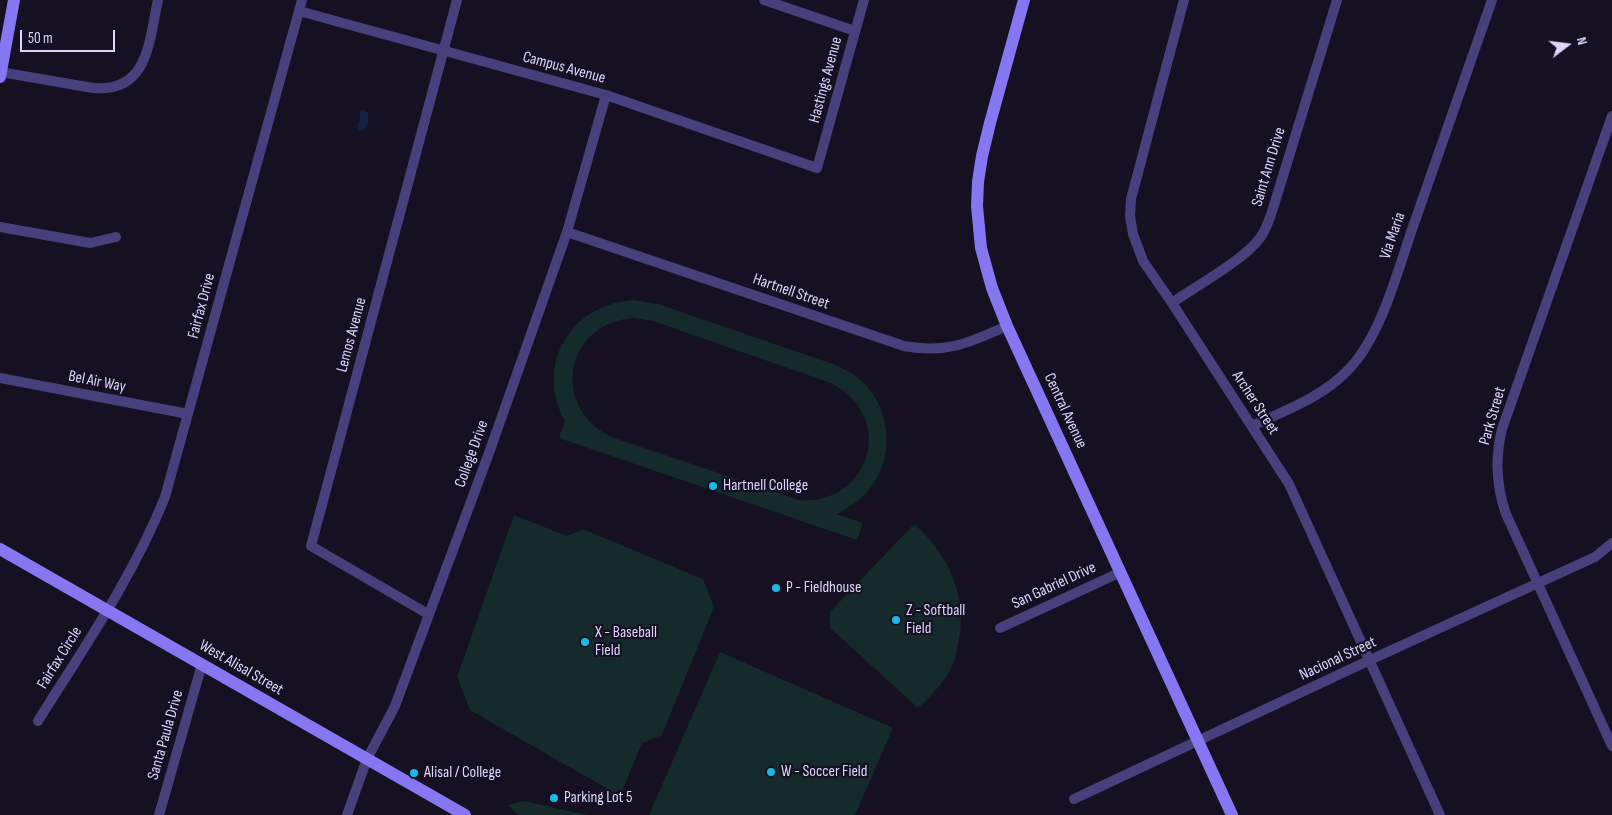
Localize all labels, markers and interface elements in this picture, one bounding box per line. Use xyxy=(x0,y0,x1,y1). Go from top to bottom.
scale bar xyxy=(22,20,118,52)
north arrow xyxy=(1542,20,1592,70)
text: 50 m xyxy=(28,29,53,48)
street label: Hastings Avenue xyxy=(805,35,847,125)
text: N xyxy=(1573,35,1591,47)
street label: Campus Avenue xyxy=(521,48,607,88)
street label: Saint Ann Drive xyxy=(1248,125,1290,209)
street label: Via Maria xyxy=(1376,210,1410,262)
street label: Hartnell Street xyxy=(750,270,832,314)
street label: Fairfax Drive xyxy=(184,271,220,341)
street label: Lemos Avenue xyxy=(333,296,371,374)
street label: Bel Air Way xyxy=(67,367,127,397)
street label: Archer Street xyxy=(1227,368,1283,438)
street label: Central Avenue xyxy=(1039,370,1091,452)
street label: Park Street xyxy=(1476,385,1510,447)
street label: College Drive xyxy=(451,418,493,490)
place label: Hartnell College xyxy=(723,476,808,496)
marker: Hartnell College xyxy=(707,480,719,492)
street label: San Gabriel Drive xyxy=(1009,558,1099,614)
place label: P - Fieldhouse xyxy=(786,578,861,598)
marker: P - Fieldhouse xyxy=(770,582,782,594)
place label: Z - Softball Field xyxy=(906,601,965,639)
marker: Z - Softball Field xyxy=(890,614,902,626)
street label: Fairfax Circle xyxy=(33,623,87,693)
place label: X - Baseball Field xyxy=(595,623,657,661)
street label: Nacional Street xyxy=(1297,633,1379,685)
street label: West Alisal Street xyxy=(195,636,287,700)
marker: X - Baseball Field xyxy=(579,636,591,648)
street label: Santa Paula Drive xyxy=(144,688,188,782)
place label: W - Soccer Field xyxy=(781,762,867,782)
place label: Alisal / College xyxy=(424,763,501,783)
marker: W - Soccer Field xyxy=(765,766,777,778)
marker: Alisal / College xyxy=(408,767,420,779)
place label: Parking Lot 5 xyxy=(564,788,632,808)
marker: Parking Lot 5 xyxy=(548,792,560,804)

